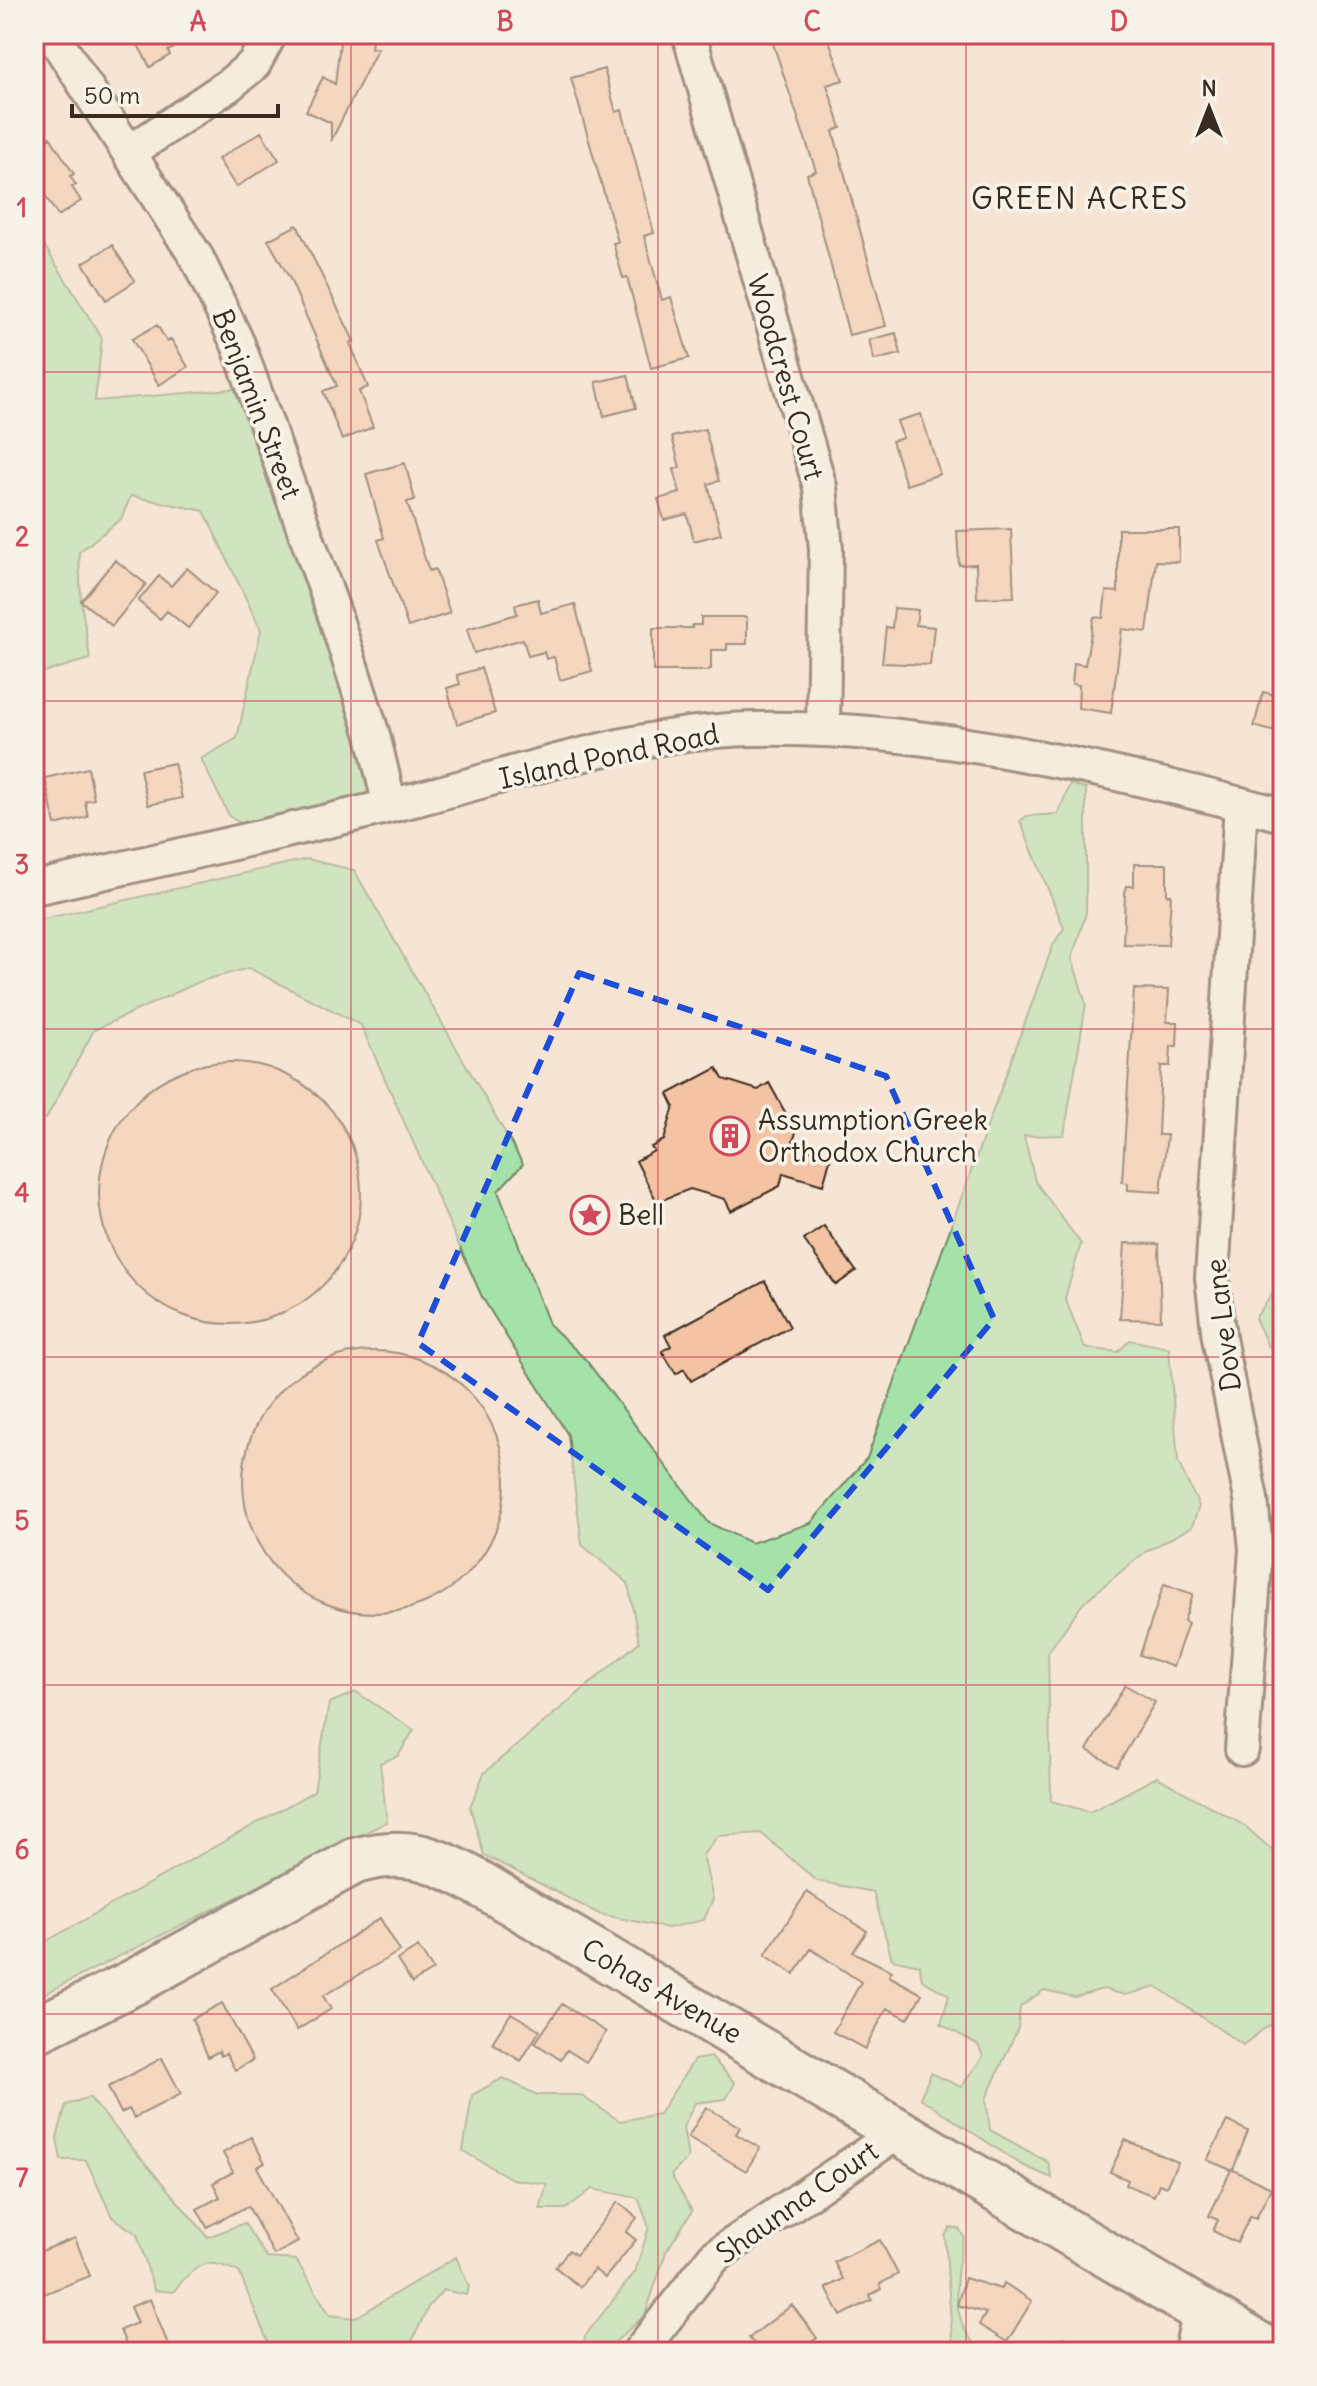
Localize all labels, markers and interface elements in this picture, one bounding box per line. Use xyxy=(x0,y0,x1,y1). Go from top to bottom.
text: A xyxy=(190,5,207,38)
text: B xyxy=(496,5,514,38)
text: C xyxy=(803,5,821,38)
text: D xyxy=(1110,5,1128,38)
scale bar xyxy=(72,68,278,118)
north arrow xyxy=(1169,68,1249,148)
text: N xyxy=(1201,74,1217,102)
text: 50 m xyxy=(84,80,140,110)
district label: GREEN ACRES xyxy=(971,179,1189,217)
text: 1 xyxy=(17,191,27,224)
street label: Woodcrest Court xyxy=(739,270,833,484)
street label: Benjamin Street xyxy=(204,304,310,504)
text: 2 xyxy=(15,520,29,553)
street label: Island Pond Road xyxy=(496,715,722,797)
text: 3 xyxy=(15,848,29,881)
place label: Assumption Greek Orthodox Church xyxy=(758,1102,988,1170)
building icon: Assumption Greek Orthodox Church xyxy=(709,1115,751,1157)
text: 4 xyxy=(14,1176,30,1209)
place icon: Bell xyxy=(569,1194,611,1236)
place label: Bell xyxy=(618,1197,664,1233)
street label: Dove Lane xyxy=(1197,1257,1249,1393)
text: 5 xyxy=(15,1504,30,1537)
text: 6 xyxy=(14,1833,30,1866)
street label: Cohas Avenue xyxy=(575,1931,749,2051)
street label: Shaunna Court xyxy=(709,2133,885,2271)
text: 7 xyxy=(16,2161,29,2194)

